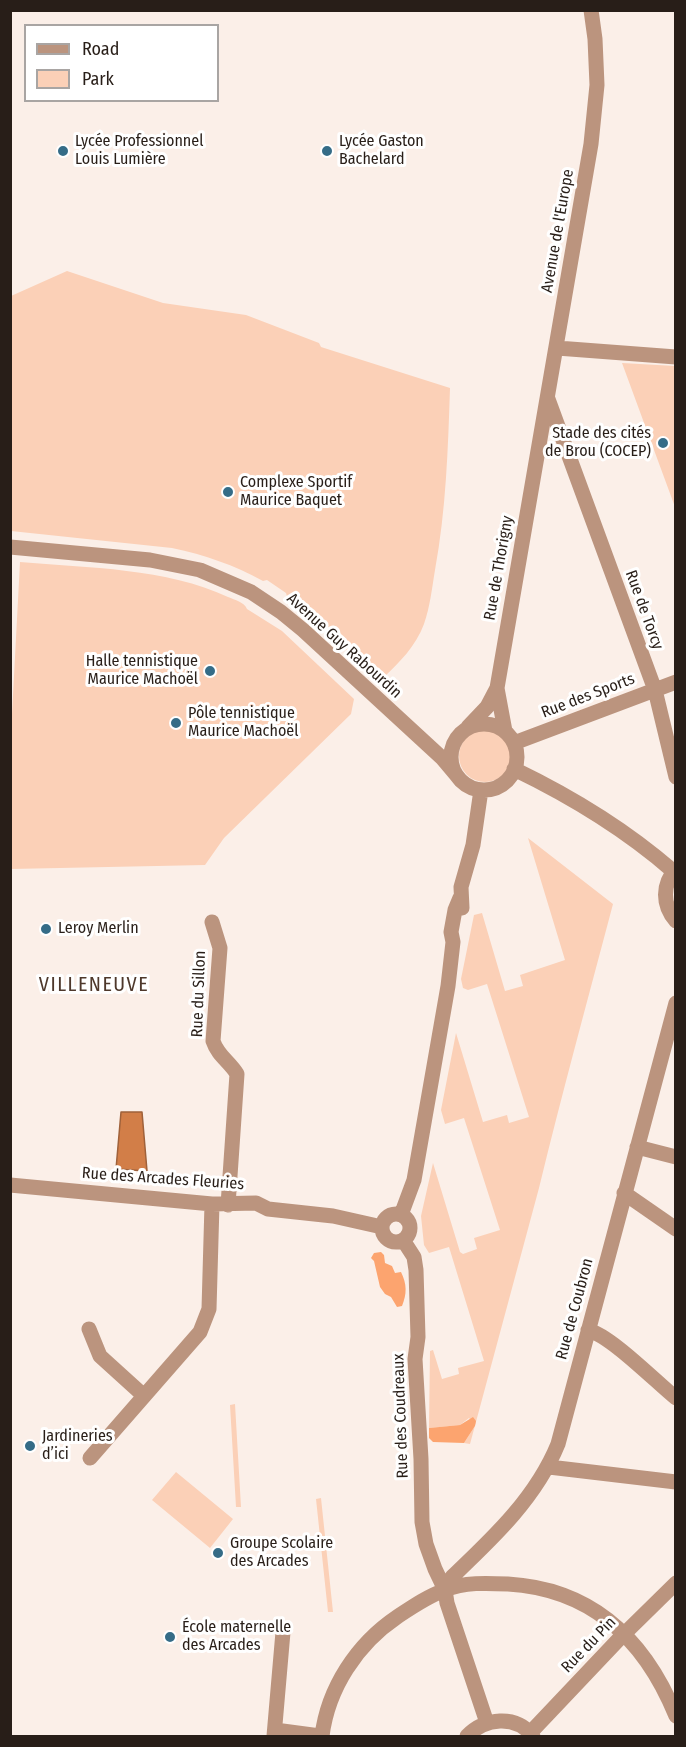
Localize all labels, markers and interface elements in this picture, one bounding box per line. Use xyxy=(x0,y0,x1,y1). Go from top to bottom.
legend xyxy=(24,24,219,102)
text: Road xyxy=(82,38,119,60)
text: Park xyxy=(82,68,114,90)
place label: Lycée Professionnel Louis Lumière xyxy=(75,132,203,170)
place label: Lycée Gaston Bachelard xyxy=(339,132,424,170)
marker: Lycée Professionnel Louis Lumière xyxy=(56,144,70,158)
marker: Lycée Gaston Bachelard xyxy=(320,144,334,158)
street label: Avenue de l'Europe xyxy=(538,168,578,294)
place label: Stade des cités de Brou (COCEP) xyxy=(545,424,651,462)
marker: Stade des cités de Brou (COCEP) xyxy=(656,436,670,450)
place label: Complexe Sportif Maurice Baquet xyxy=(240,473,352,511)
marker: Complexe Sportif Maurice Baquet xyxy=(221,485,235,499)
street label: Rue de Thorigny xyxy=(480,514,518,622)
street label: Rue de Torcy xyxy=(621,568,667,652)
street label: Avenue Guy Rabourdin xyxy=(283,589,405,703)
place label: Halle tennistique Maurice Machoël xyxy=(86,652,198,690)
marker: Halle tennistique Maurice Machoël xyxy=(203,664,217,678)
street label: Rue des Sports xyxy=(539,669,637,723)
place label: Pôle tennistique Maurice Machoël xyxy=(188,704,298,742)
marker: Pôle tennistique Maurice Machoël xyxy=(169,716,183,730)
place label: Leroy Merlin xyxy=(58,919,139,939)
marker: Leroy Merlin xyxy=(39,922,53,936)
street label: Rue du Sillon xyxy=(188,950,210,1038)
district label: VILLENEUVE xyxy=(39,973,149,997)
street label: Rue des Arcades Fleuries xyxy=(81,1164,245,1194)
street label: Rue de Coubron xyxy=(552,1256,598,1362)
street label: Rue des Coudreaux xyxy=(389,1353,413,1479)
place label: Jardineries d’ici xyxy=(42,1427,113,1465)
marker: Jardineries d’ici xyxy=(23,1439,37,1453)
place label: Groupe Scolaire des Arcades xyxy=(230,1534,333,1572)
marker: Groupe Scolaire des Arcades xyxy=(211,1546,225,1560)
street label: Rue du Pin xyxy=(558,1613,620,1677)
place label: École maternelle des Arcades xyxy=(182,1618,291,1656)
marker: École maternelle des Arcades xyxy=(163,1630,177,1644)

